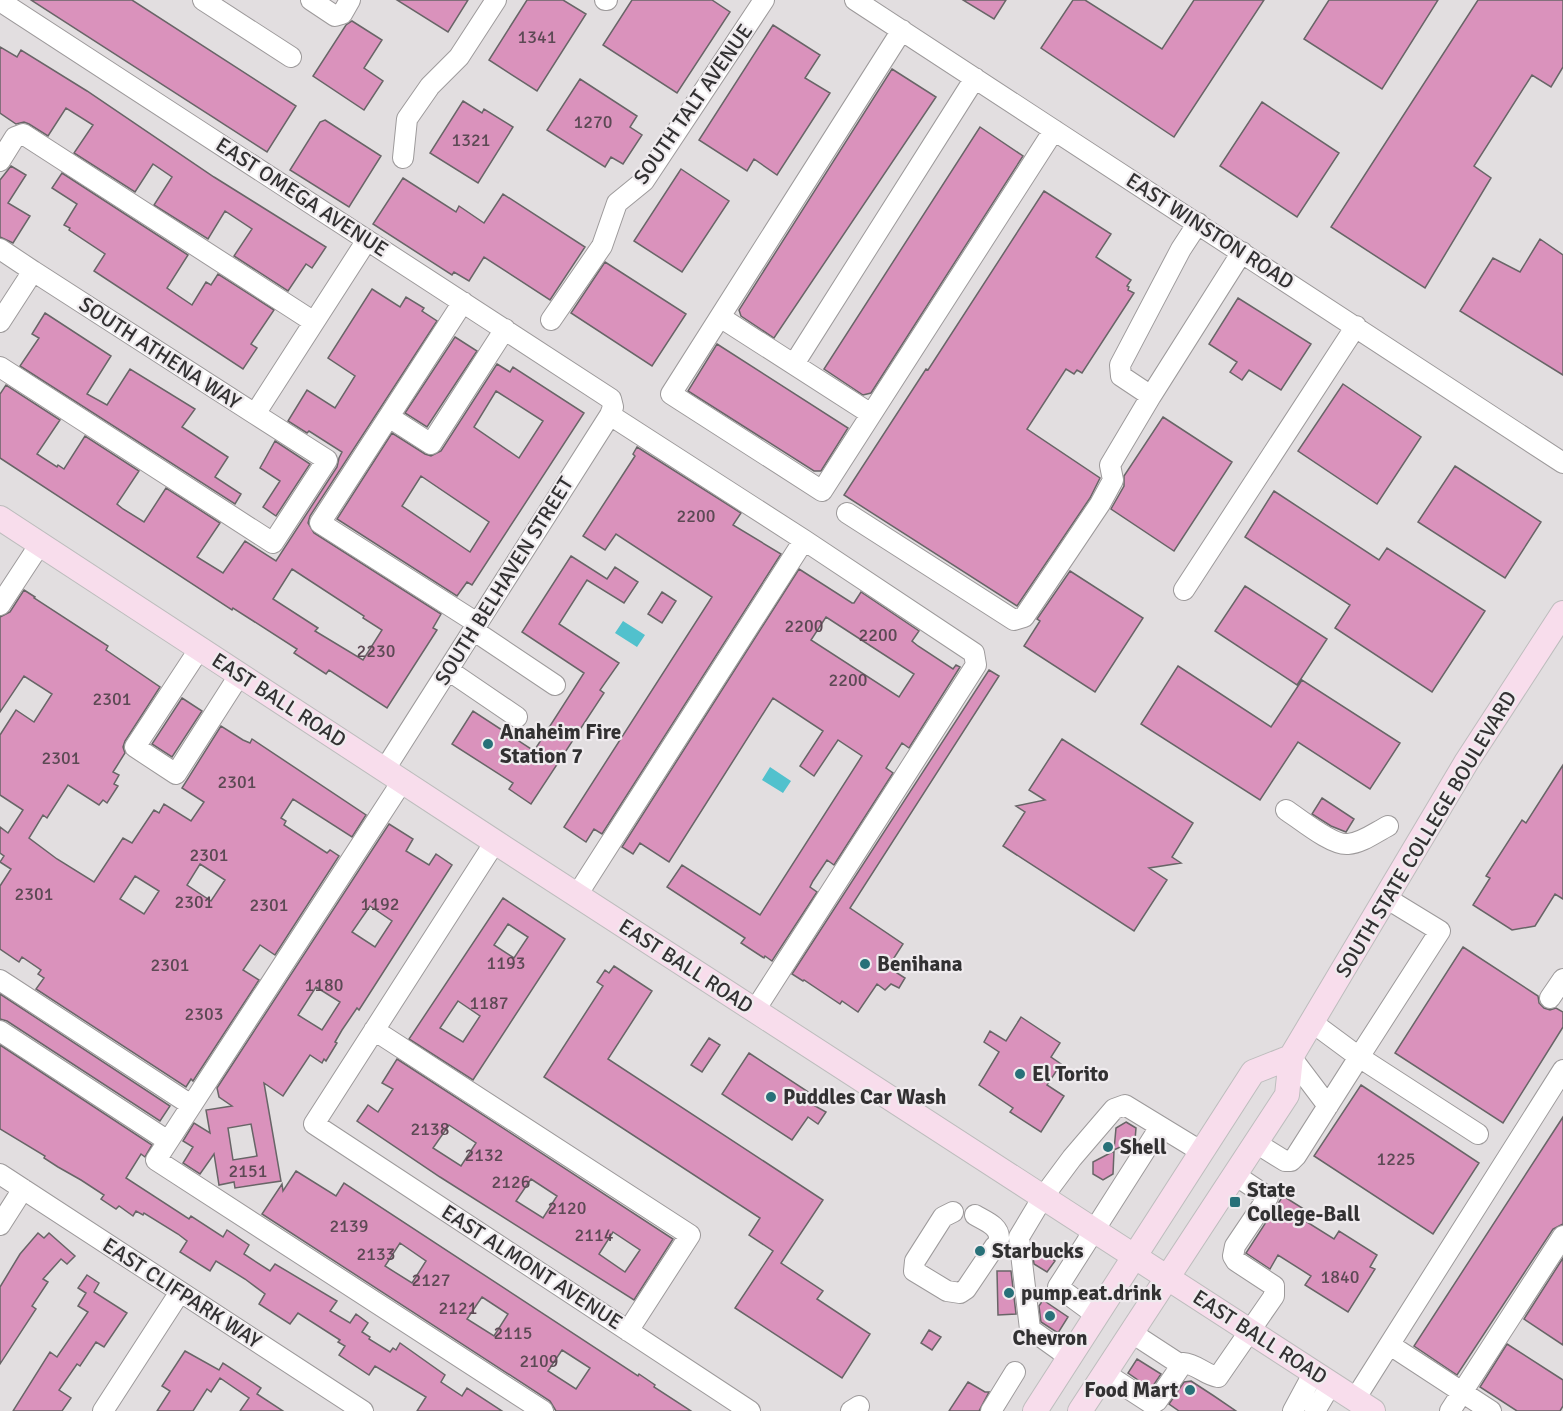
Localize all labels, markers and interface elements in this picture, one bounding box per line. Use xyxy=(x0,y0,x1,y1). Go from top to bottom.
street label: SOUTH TALT AVENUE xyxy=(628,19,758,189)
house number: 1341 xyxy=(518,26,556,48)
house number: 1270 xyxy=(574,111,612,133)
house number: 1321 xyxy=(452,129,490,151)
street label: EAST OMEGA AVENUE xyxy=(211,132,393,262)
street label: EAST WINSTON ROAD xyxy=(1121,167,1299,295)
street label: SOUTH ATHENA WAY xyxy=(74,291,246,415)
street label: SOUTH BELHAVEN STREET xyxy=(429,471,579,690)
house number: 2200 xyxy=(677,505,715,527)
house number: 2200 xyxy=(785,615,823,637)
house number: 2200 xyxy=(859,624,897,646)
house number: 2230 xyxy=(357,640,395,662)
street label: EAST BALL ROAD xyxy=(207,647,351,753)
house number: 2200 xyxy=(829,669,867,691)
street label: SOUTH STATE COLLEGE BOULEVARD xyxy=(1330,686,1522,982)
house number: 2301 xyxy=(93,688,131,710)
place label: Anaheim Fire Station 7 xyxy=(500,719,621,769)
marker: Anaheim Fire Station 7 xyxy=(481,737,495,751)
house number: 2301 xyxy=(42,747,80,769)
house number: 2301 xyxy=(218,771,256,793)
house number: 2301 xyxy=(190,844,228,866)
house number: 2301 xyxy=(15,883,53,905)
house number: 2301 xyxy=(175,891,213,913)
house number: 1192 xyxy=(361,893,399,915)
house number: 2301 xyxy=(250,894,288,916)
street label: EAST BALL ROAD xyxy=(614,913,758,1019)
place label: Benihana xyxy=(877,951,963,977)
house number: 1193 xyxy=(487,952,525,974)
house number: 2301 xyxy=(151,954,189,976)
marker: Benihana xyxy=(858,957,872,971)
house number: 1180 xyxy=(305,974,343,996)
house number: 1187 xyxy=(470,992,508,1014)
house number: 2303 xyxy=(185,1003,223,1025)
place label: El Torito xyxy=(1032,1061,1109,1087)
marker: El Torito xyxy=(1013,1067,1027,1081)
place label: Puddles Car Wash xyxy=(783,1084,946,1110)
marker: Puddles Car Wash xyxy=(764,1090,778,1104)
house number: 2138 xyxy=(411,1118,449,1140)
place label: Shell xyxy=(1120,1134,1167,1160)
marker: Shell xyxy=(1101,1140,1115,1154)
house number: 2132 xyxy=(465,1144,503,1166)
house number: 1225 xyxy=(1377,1148,1415,1170)
house number: 2151 xyxy=(229,1160,267,1182)
house number: 2126 xyxy=(492,1171,530,1193)
place label: State College-Ball xyxy=(1247,1177,1360,1227)
marker: State College-Ball xyxy=(1228,1195,1242,1209)
house number: 2120 xyxy=(548,1197,586,1219)
street label: EAST ALMONT AVENUE xyxy=(437,1199,627,1335)
house number: 2139 xyxy=(330,1215,368,1237)
house number: 2114 xyxy=(575,1224,614,1246)
street label: EAST CLIFPARK WAY xyxy=(98,1232,267,1354)
place label: Starbucks xyxy=(992,1238,1084,1264)
house number: 2133 xyxy=(357,1243,395,1265)
marker: Starbucks xyxy=(973,1244,987,1258)
house number: 1840 xyxy=(1321,1266,1359,1288)
house number: 2127 xyxy=(412,1269,450,1291)
place label: pump.eat.drink xyxy=(1021,1280,1162,1306)
street label: EAST BALL ROAD xyxy=(1188,1284,1332,1390)
marker: pump.eat.drink xyxy=(1002,1286,1016,1300)
house number: 2121 xyxy=(439,1297,477,1319)
marker: Chevron xyxy=(1043,1309,1057,1323)
house number: 2115 xyxy=(494,1322,532,1344)
place label: Chevron xyxy=(1012,1325,1088,1351)
house number: 2109 xyxy=(520,1350,558,1372)
place label: Food Mart xyxy=(1084,1377,1178,1403)
marker: Food Mart xyxy=(1183,1383,1197,1397)

